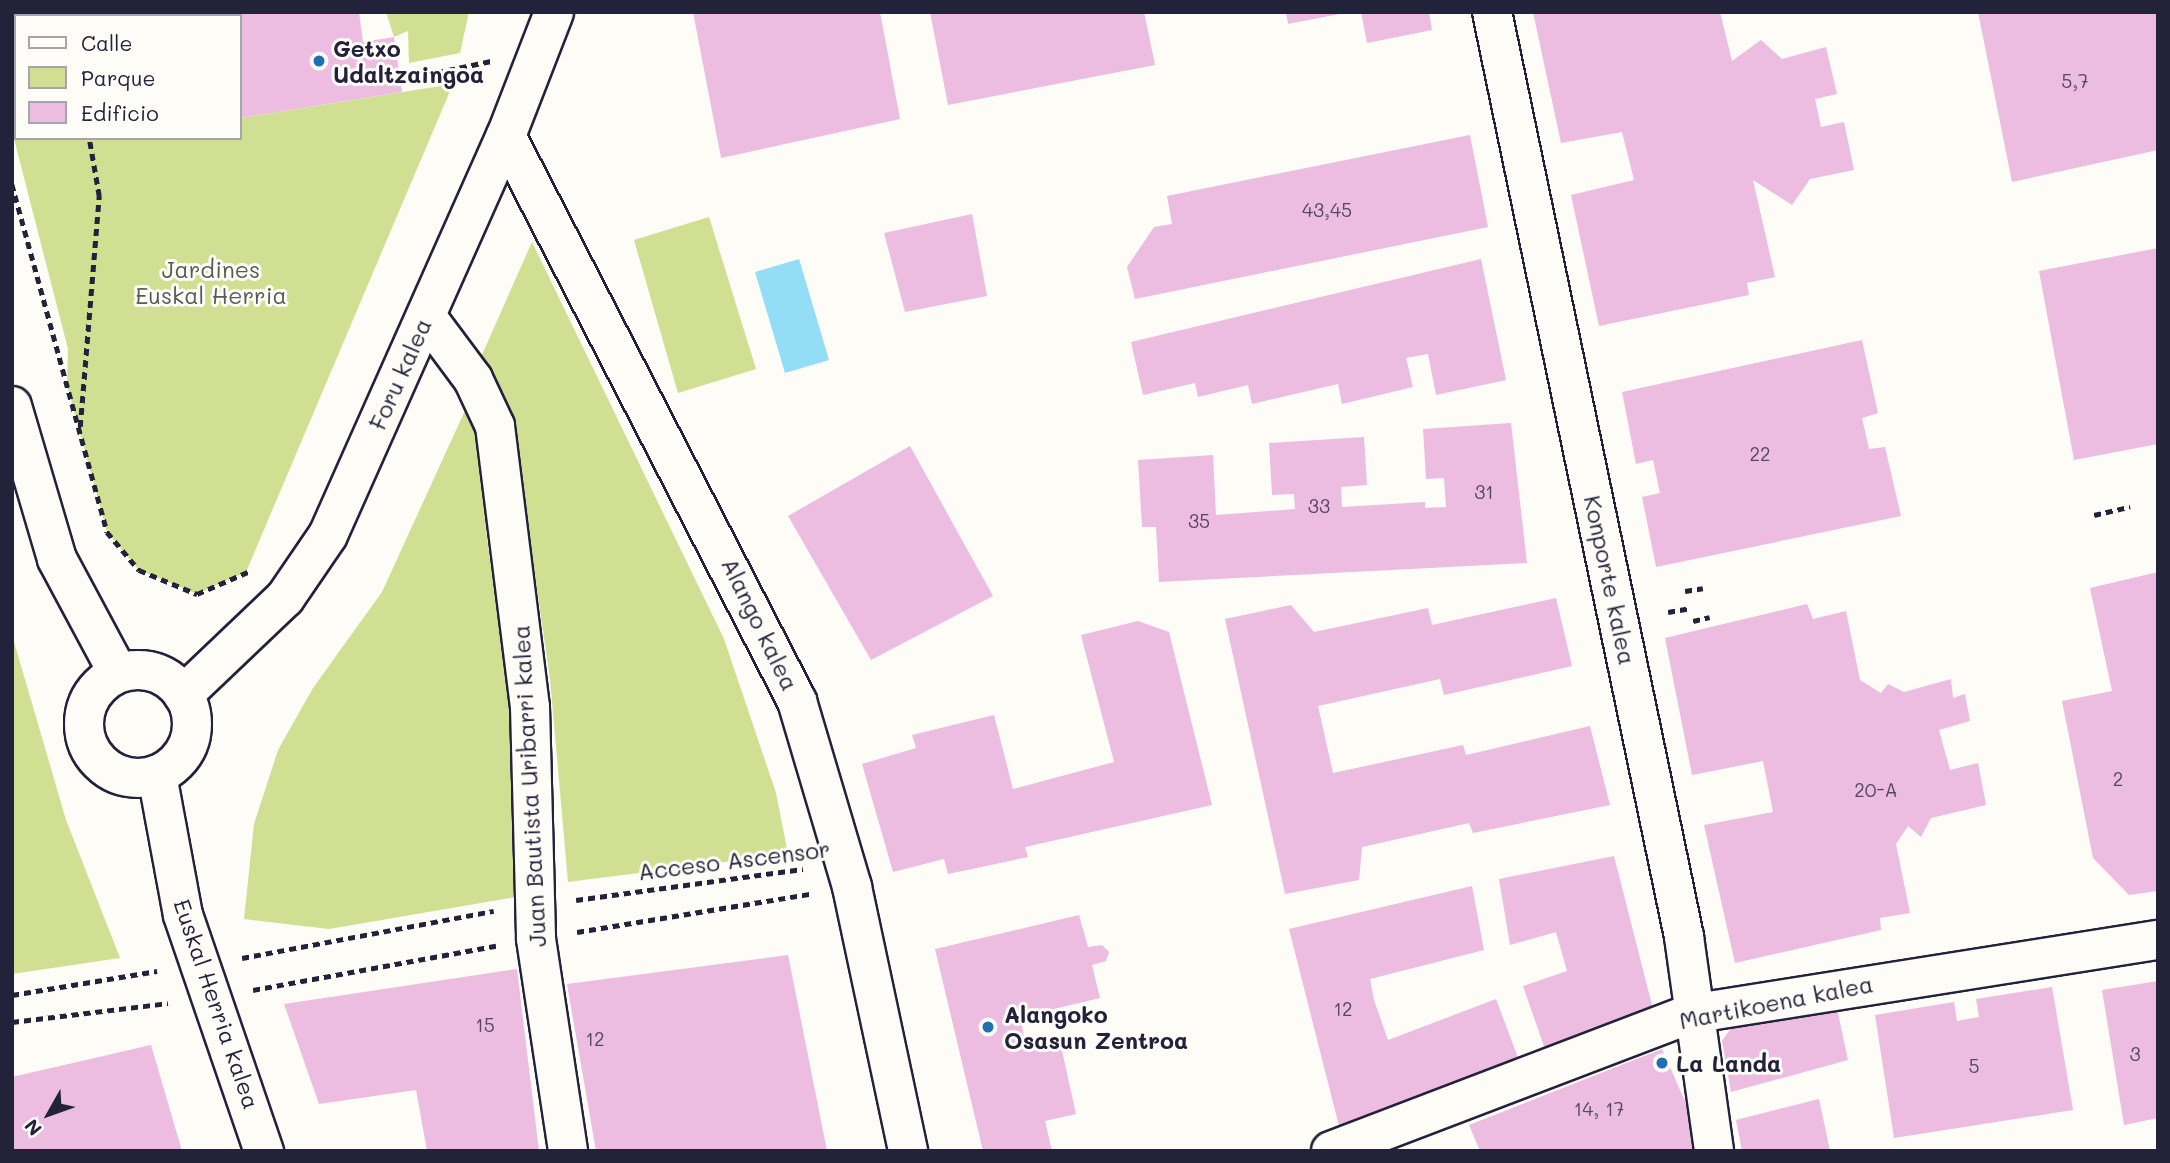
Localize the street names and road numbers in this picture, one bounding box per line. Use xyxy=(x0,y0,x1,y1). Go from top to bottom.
street label: Foru kalea xyxy=(363,314,437,434)
street label: Konporte kalea xyxy=(1579,493,1641,667)
street label: Alango kalea xyxy=(716,553,804,695)
street label: Juan Bautista Uribarri kalea xyxy=(507,624,551,948)
street label: Acceso Ascensor xyxy=(636,835,832,885)
street label: Euskal Herria kalea xyxy=(168,896,266,1112)
street label: Martikoena kalea xyxy=(1677,970,1875,1034)

